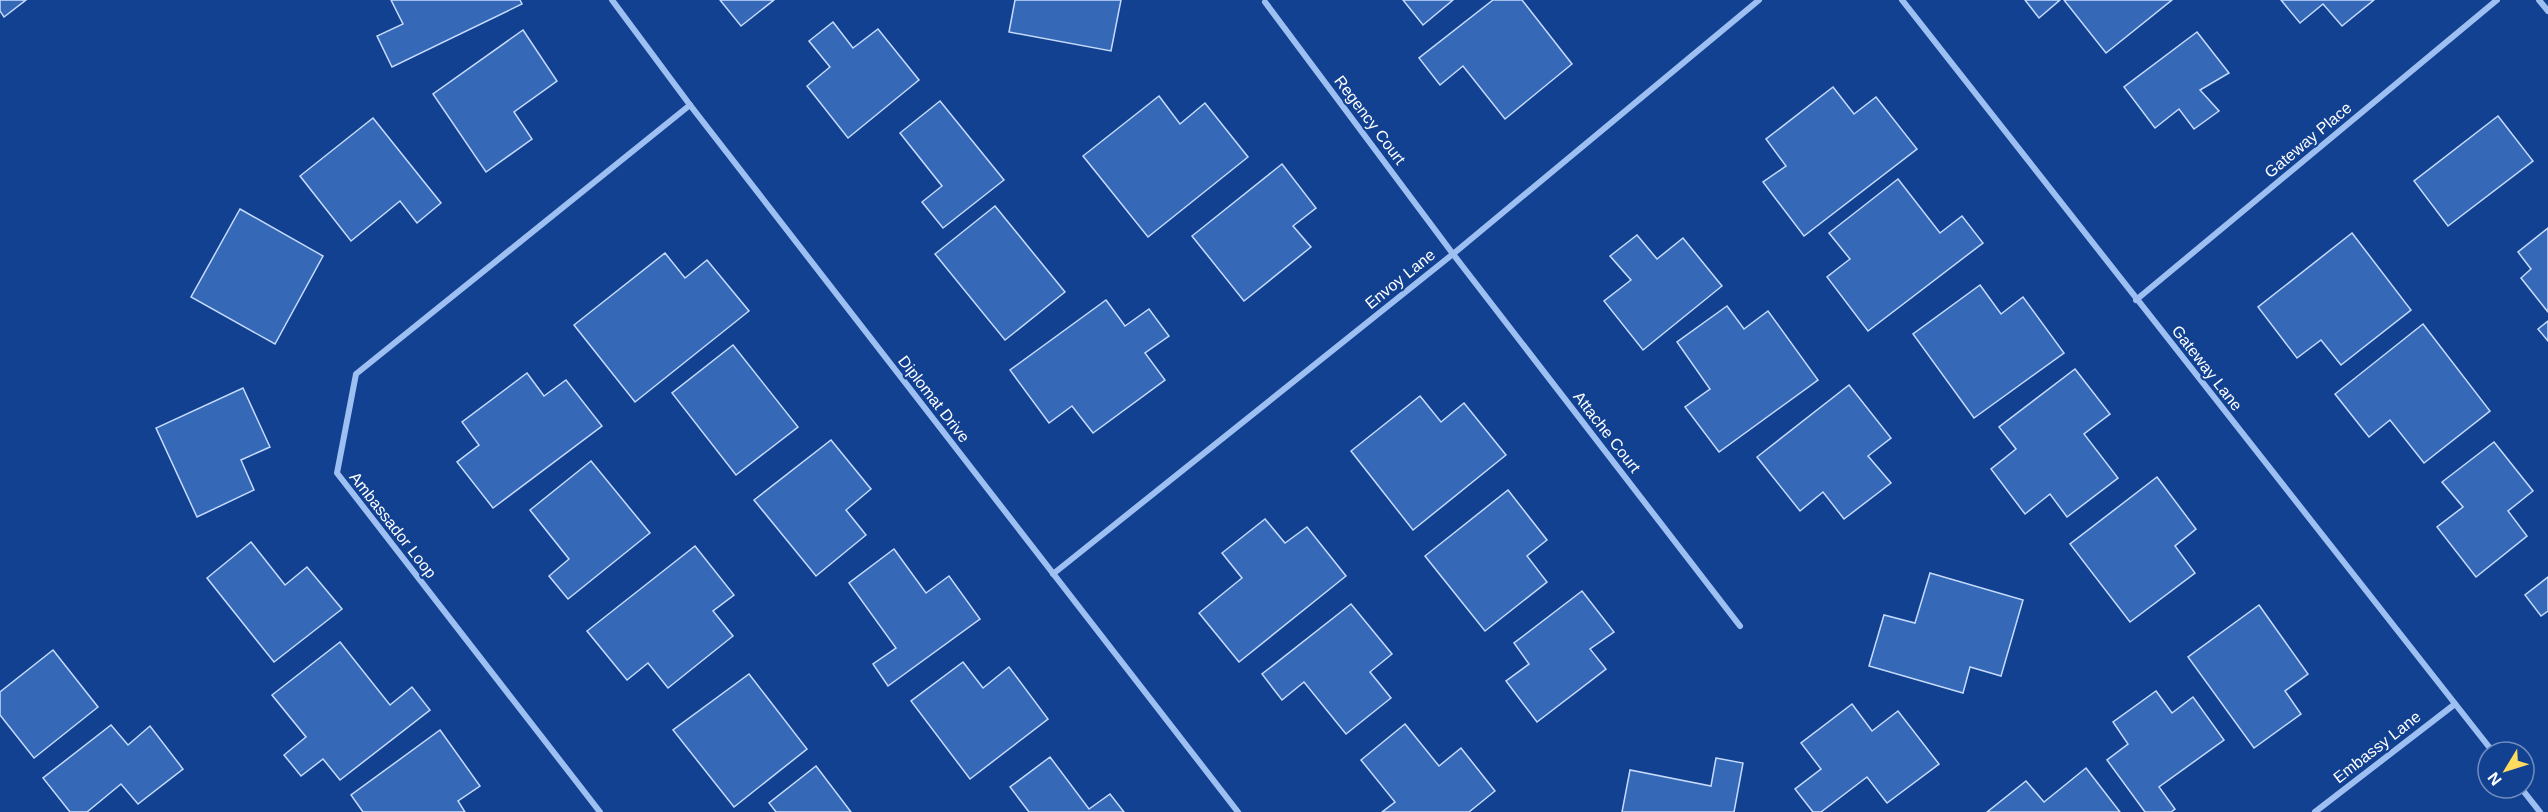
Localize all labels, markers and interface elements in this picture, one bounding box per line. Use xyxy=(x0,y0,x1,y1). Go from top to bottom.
street label: Regency Court xyxy=(1331,72,1409,168)
street label: Gateway Place xyxy=(2261,99,2355,181)
street label: Envoy Lane xyxy=(1362,246,1438,312)
street label: Gateway Lane xyxy=(2169,322,2246,414)
street label: Diplomat Drive xyxy=(895,352,973,446)
street label: Attache Court xyxy=(1570,388,1644,476)
street label: Ambassador Loop xyxy=(346,469,440,581)
street label: Embassy Lane xyxy=(2330,708,2424,786)
north arrow xyxy=(2476,740,2536,800)
text: N xyxy=(2484,769,2505,789)

